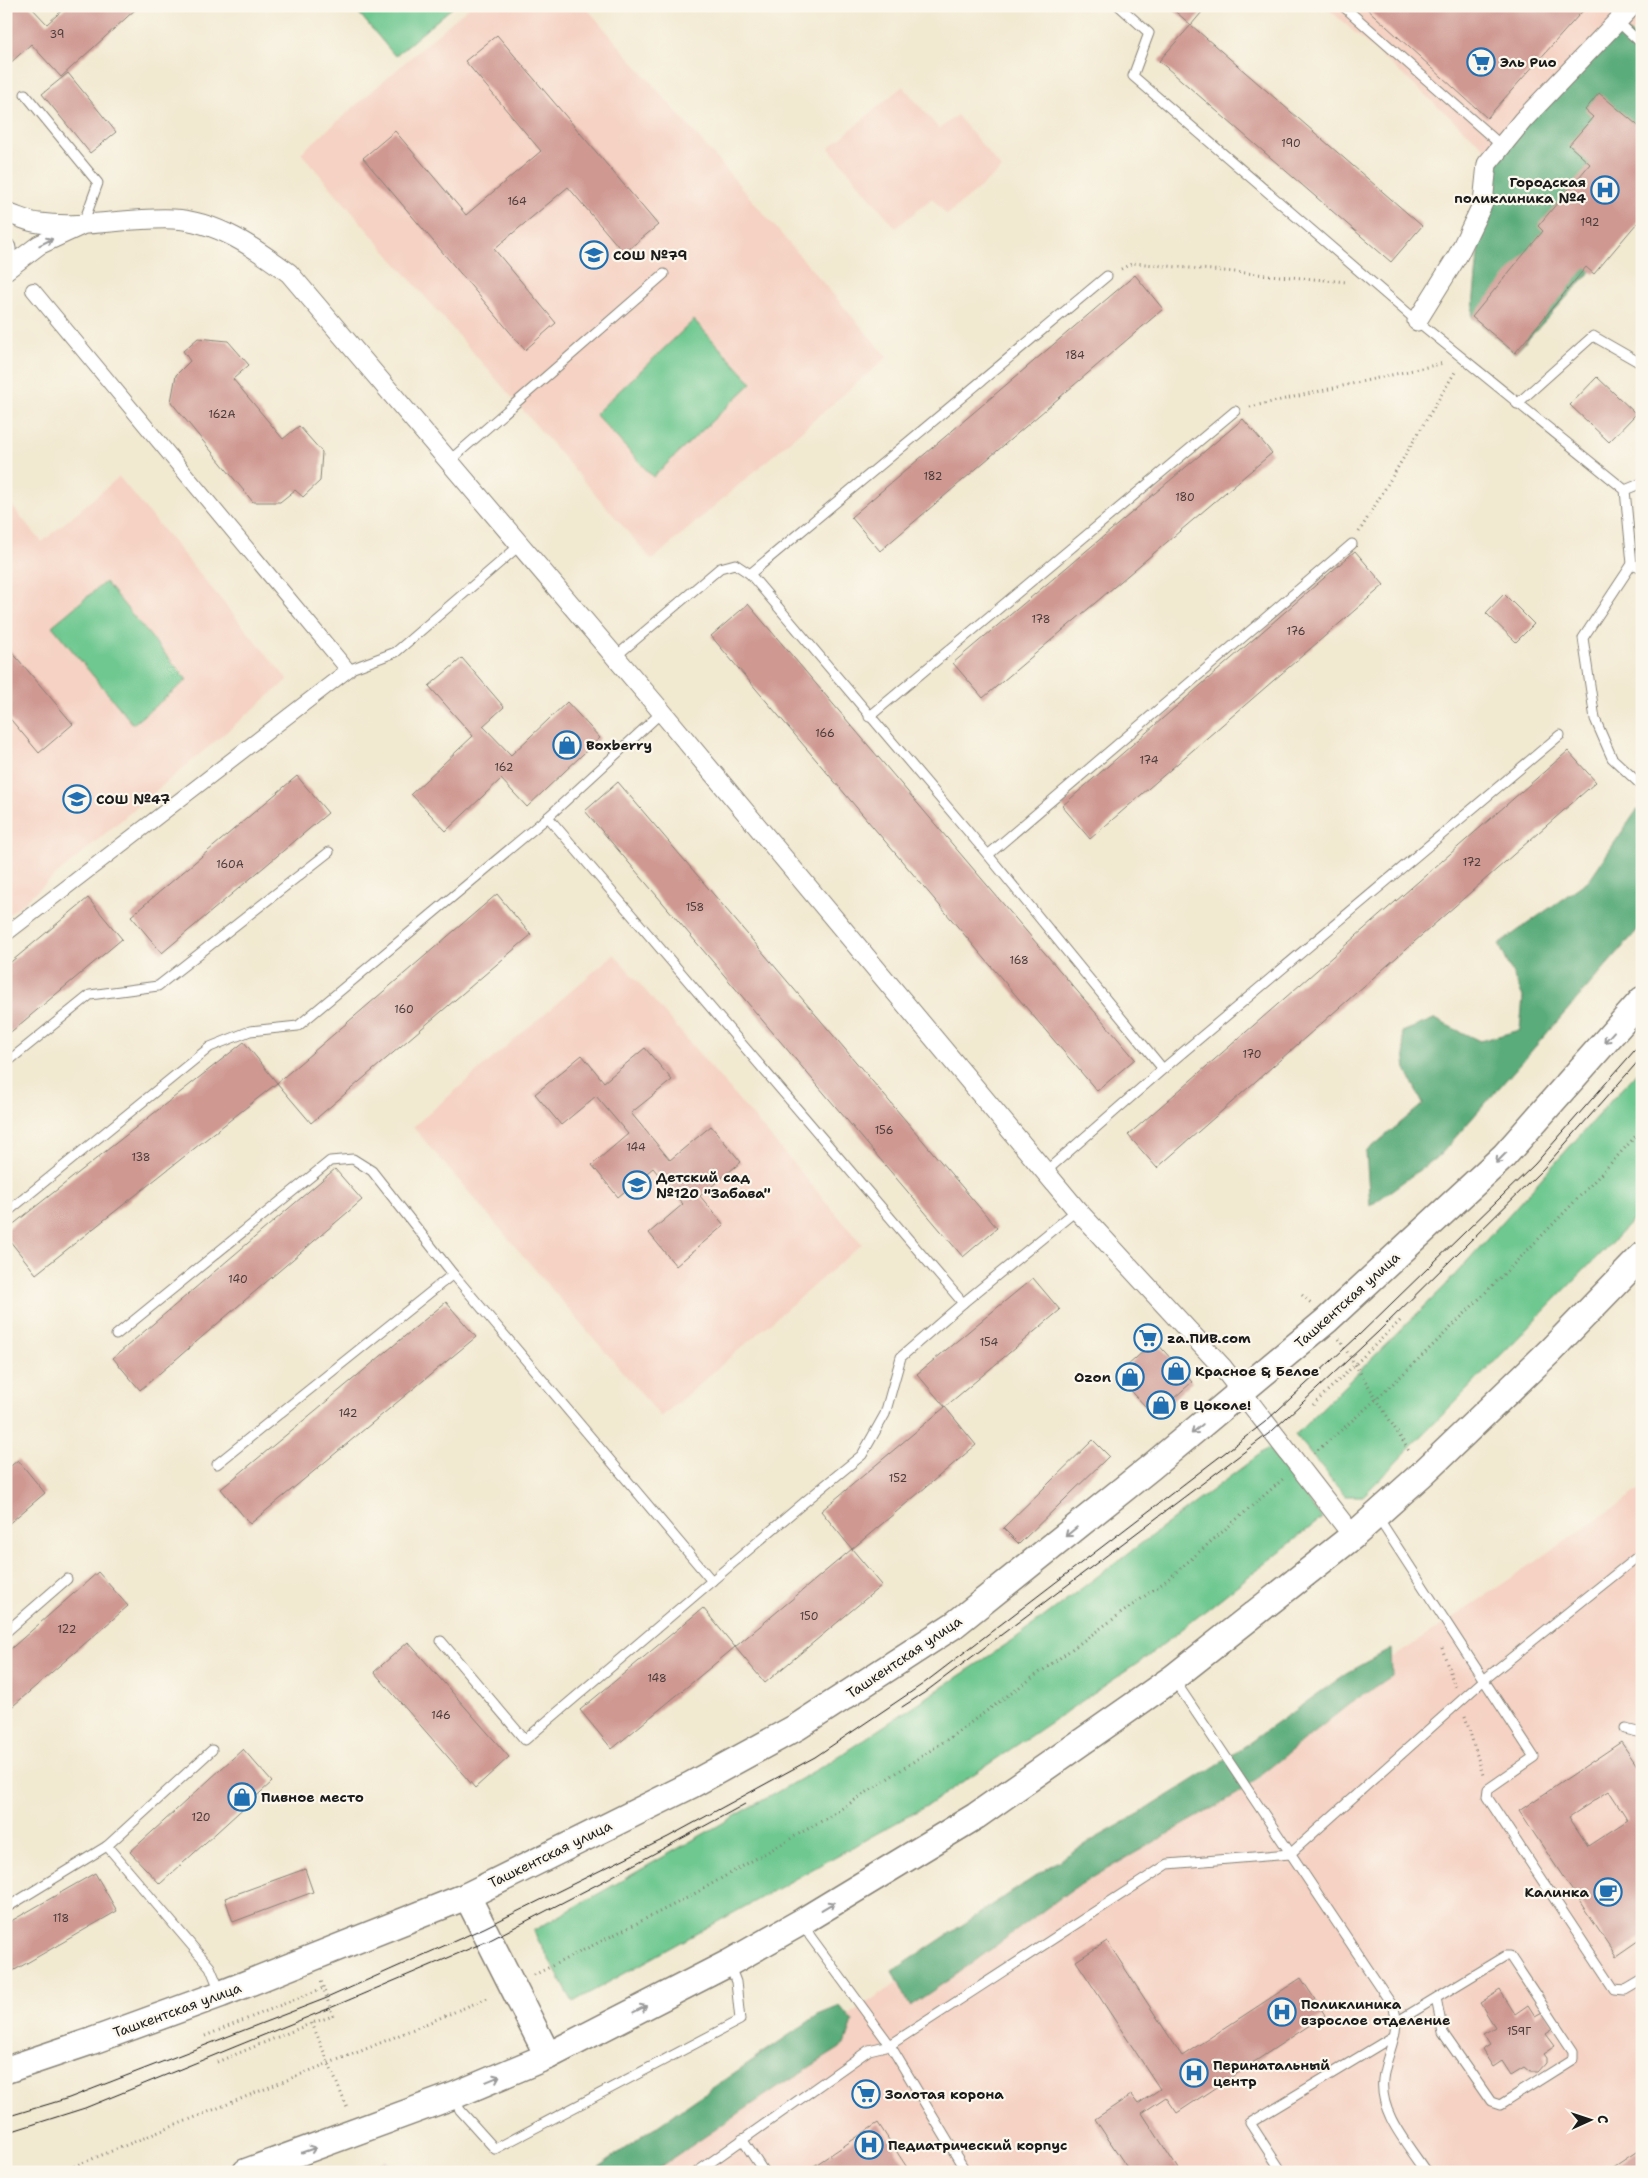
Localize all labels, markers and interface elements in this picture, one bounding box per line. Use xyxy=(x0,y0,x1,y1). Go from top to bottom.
house number: 39 xyxy=(50,27,64,42)
supermarket icon: Эль Рио xyxy=(1466,47,1496,77)
place label: Эль Рио xyxy=(1500,53,1557,71)
house number: 190 xyxy=(1281,136,1301,151)
place label: Городская поликлиника №4 xyxy=(1454,173,1586,207)
hospital icon: Городская поликлиника №4 xyxy=(1590,175,1620,205)
house number: 164 xyxy=(507,194,527,209)
house number: 192 xyxy=(1580,215,1600,230)
one-way arrow xyxy=(38,237,53,246)
school or university icon: СОШ №79 xyxy=(579,240,609,270)
place label: СОШ №79 xyxy=(613,246,687,264)
house number: 184 xyxy=(1065,348,1085,363)
house number: 162А xyxy=(209,407,235,422)
house number: 182 xyxy=(923,469,943,484)
house number: 180 xyxy=(1175,490,1195,505)
house number: 178 xyxy=(1032,612,1050,627)
house number: 176 xyxy=(1287,624,1305,639)
house number: 166 xyxy=(815,726,835,741)
shop icon: Boxberry xyxy=(552,730,582,760)
place label: Boxberry xyxy=(586,736,652,754)
house number: 174 xyxy=(1140,753,1159,768)
house number: 162 xyxy=(495,760,513,775)
school or university icon: СОШ №47 xyxy=(62,784,92,814)
place label: СОШ №47 xyxy=(96,790,170,808)
house number: 172 xyxy=(1463,855,1481,870)
house number: 160А xyxy=(216,857,244,872)
house number: 158 xyxy=(686,900,704,915)
house number: 168 xyxy=(1009,953,1029,968)
house number: 160 xyxy=(394,1002,414,1017)
one-way arrow xyxy=(1604,1030,1615,1043)
house number: 170 xyxy=(1242,1047,1262,1062)
house number: 156 xyxy=(875,1123,893,1138)
house number: 144 xyxy=(626,1140,646,1155)
house number: 138 xyxy=(131,1150,151,1165)
one-way arrow xyxy=(1495,1152,1507,1164)
place label: Детский сад №120 "Забава" xyxy=(656,1168,771,1202)
school or university icon: Детский сад №120 "Забава" xyxy=(622,1170,652,1200)
street label: Ташкентская улица xyxy=(1291,1248,1403,1352)
house number: 140 xyxy=(228,1272,248,1287)
supermarket icon: za.ПИВ.com xyxy=(1133,1323,1163,1353)
place label: za.ПИВ.com xyxy=(1167,1329,1251,1347)
house number: 154 xyxy=(980,1335,999,1350)
shop icon: Красное & Белое xyxy=(1161,1356,1191,1386)
shop icon: Ozon xyxy=(1115,1362,1145,1392)
place label: Красное & Белое xyxy=(1195,1362,1319,1380)
place label: Ozon xyxy=(1074,1368,1111,1386)
shop icon: В Цоколе! xyxy=(1146,1390,1176,1420)
place label: В Цоколе! xyxy=(1180,1396,1251,1414)
house number: 142 xyxy=(339,1406,357,1421)
one-way arrow xyxy=(1191,1424,1204,1435)
house number: 152 xyxy=(889,1471,907,1486)
one-way arrow xyxy=(1065,1526,1078,1537)
house number: 150 xyxy=(800,1609,818,1624)
street label: Ташкентская улица xyxy=(843,1612,965,1702)
house number: 122 xyxy=(58,1622,76,1637)
house number: 148 xyxy=(647,1671,667,1686)
house number: 146 xyxy=(431,1708,451,1723)
shop icon: Пивное место xyxy=(227,1782,257,1812)
place label: Пивное место xyxy=(261,1788,364,1806)
house number: 120 xyxy=(191,1810,211,1825)
street label: Ташкентская улица xyxy=(485,1816,615,1892)
cafe icon: Калинка xyxy=(1593,1877,1623,1907)
place label: Калинка xyxy=(1525,1883,1589,1901)
one-way arrow xyxy=(821,1901,835,1911)
house number: 118 xyxy=(53,1911,69,1926)
street label: Ташкентская улица xyxy=(110,1978,244,2042)
place label: Поликлиника взрослое отделение xyxy=(1301,1995,1450,2029)
hospital icon: Поликлиника взрослое отделение xyxy=(1267,1997,1297,2027)
one-way arrow xyxy=(632,2004,647,2014)
house number: 159Г xyxy=(1507,2024,1531,2039)
place label: Перинатальный центр xyxy=(1213,2056,1330,2090)
hospital icon: Перинатальный центр xyxy=(1179,2058,1209,2088)
one-way arrow xyxy=(485,2074,500,2083)
supermarket icon: Золотая корона xyxy=(851,2079,881,2109)
place label: Золотая корона xyxy=(885,2085,1004,2103)
north arrow xyxy=(1566,2096,1616,2146)
text: С xyxy=(1594,2115,1612,2124)
hospital icon: Педиатрический корпус xyxy=(854,2130,884,2160)
place label: Педиатрический корпус xyxy=(888,2136,1067,2154)
one-way arrow xyxy=(300,2145,316,2154)

